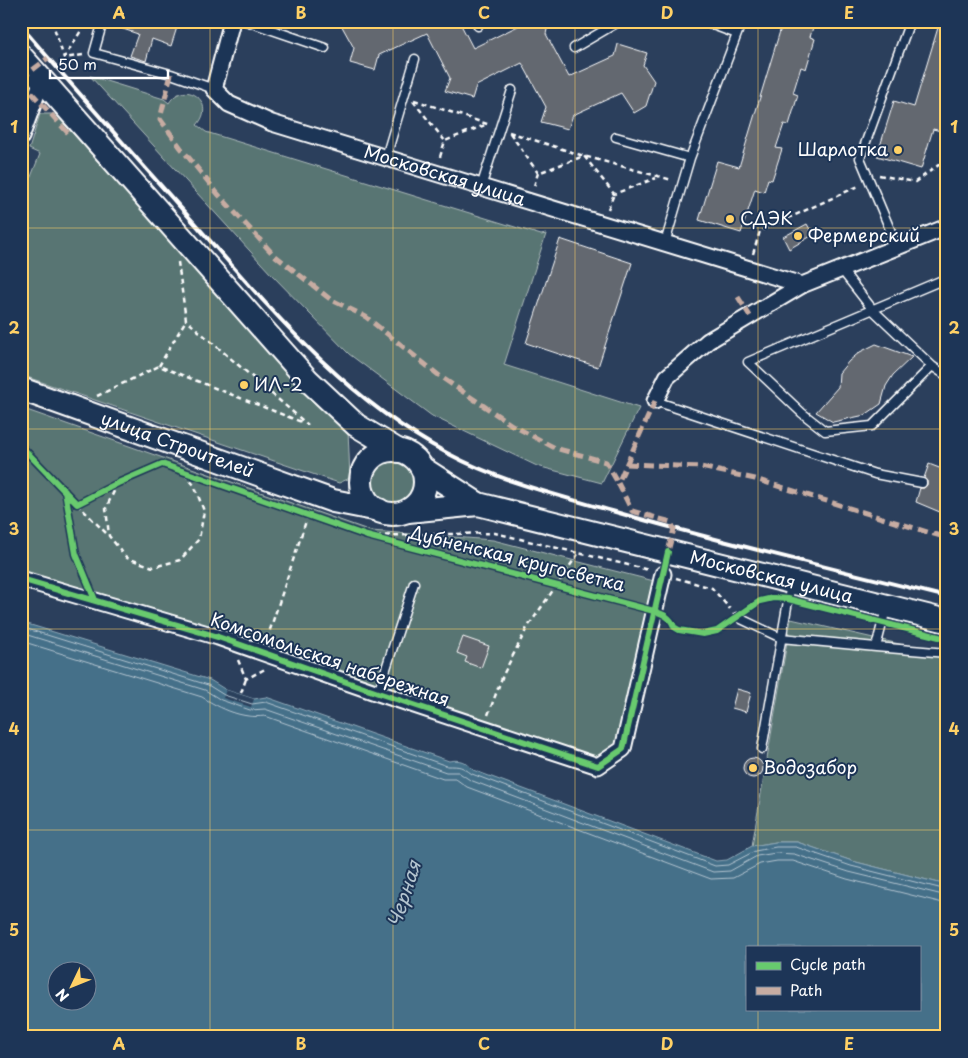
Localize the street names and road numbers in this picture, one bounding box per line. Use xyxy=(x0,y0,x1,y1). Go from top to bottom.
street label: Московская улица xyxy=(361,137,530,212)
street label: улица Строителей xyxy=(97,404,258,484)
street label: Дубненская кругосветка xyxy=(406,517,629,598)
street label: Московская улица xyxy=(687,542,857,609)
street label: Комсомольская набережная xyxy=(207,605,454,712)

